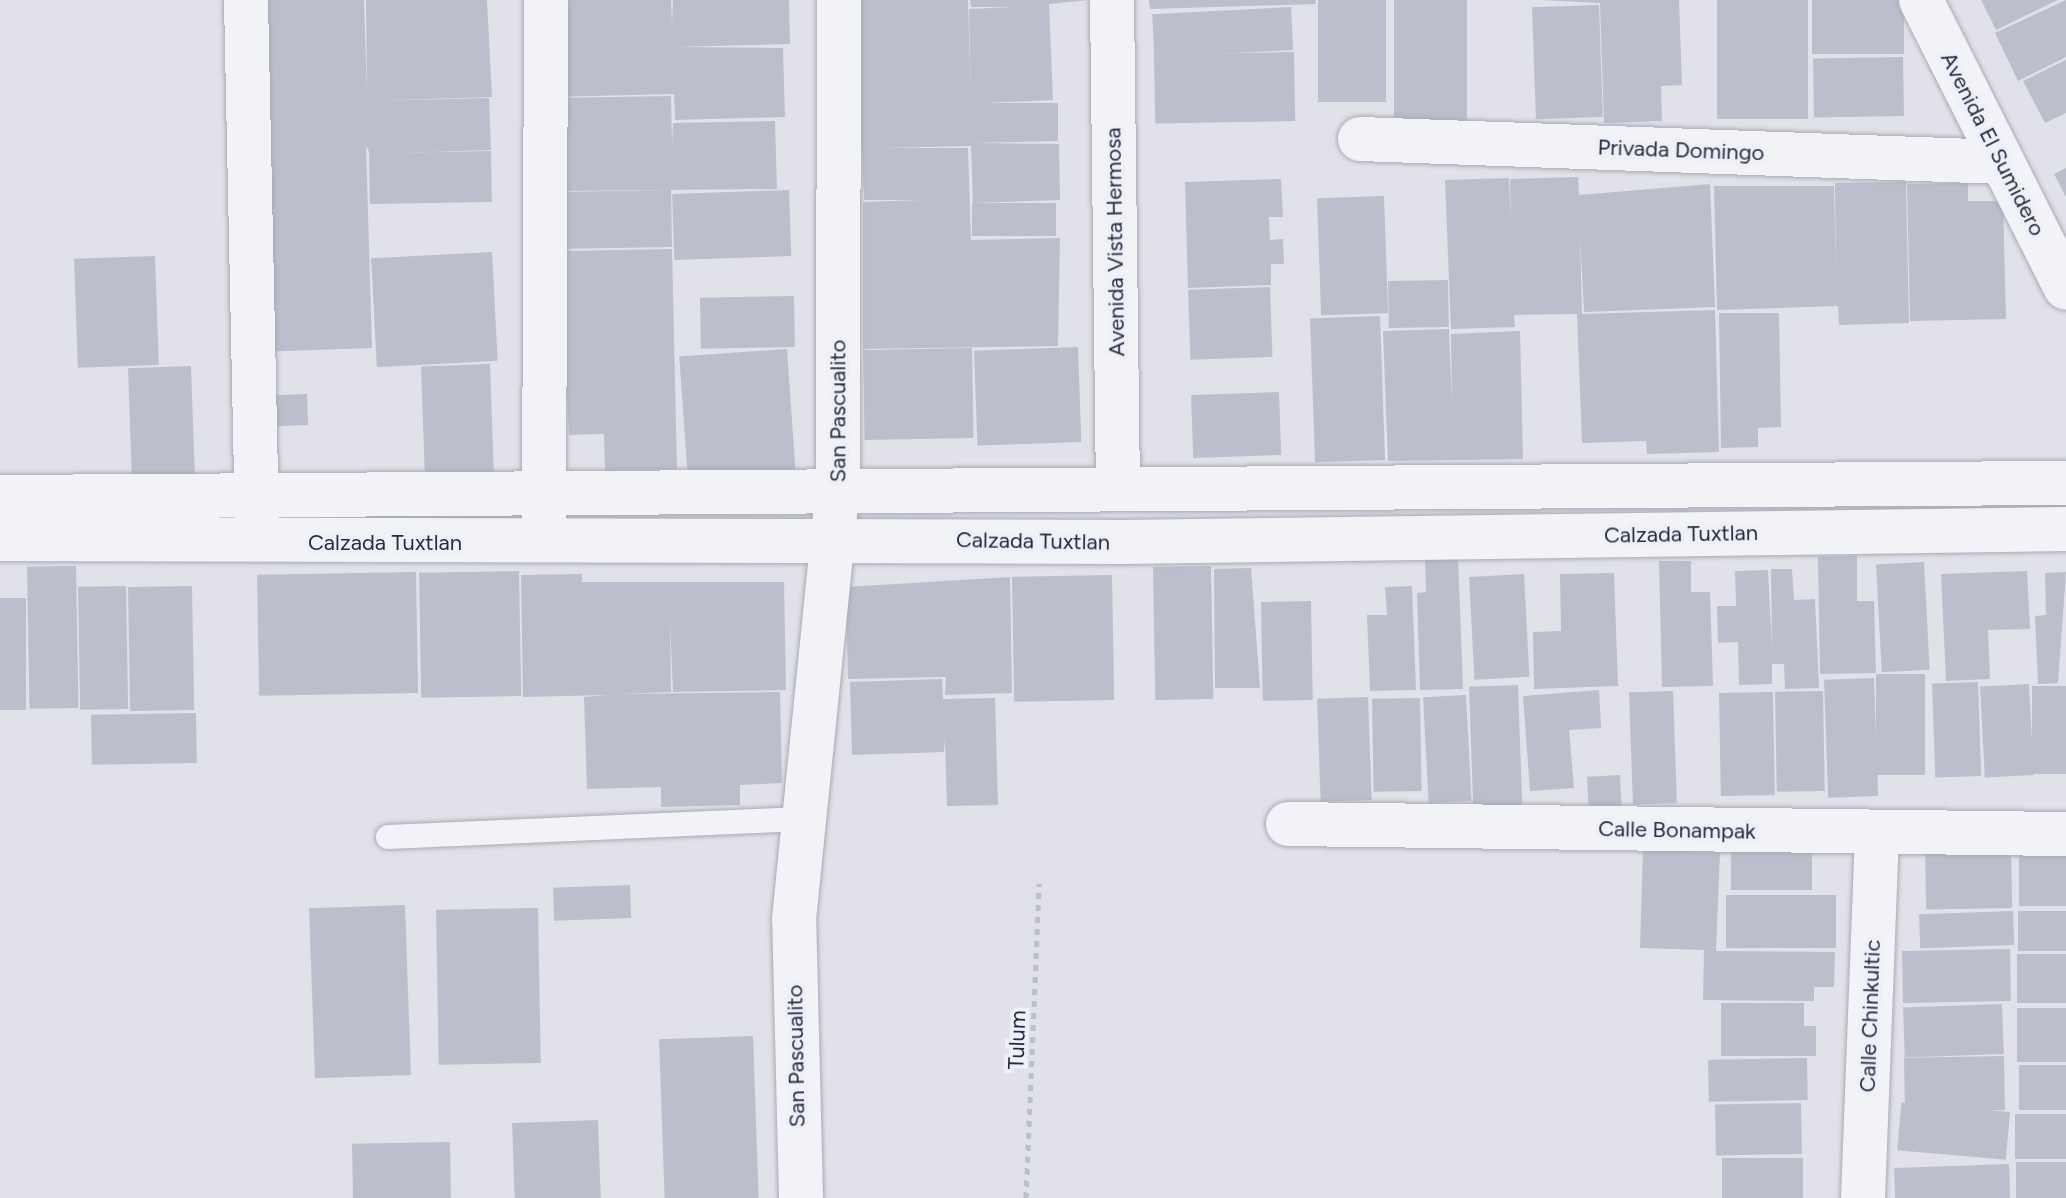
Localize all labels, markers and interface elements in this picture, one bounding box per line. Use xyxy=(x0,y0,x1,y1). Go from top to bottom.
street label: Avenida El Sumidero xyxy=(1935,48,2051,240)
street label: Avenida Vista Hermosa xyxy=(1100,127,1130,357)
street label: Privada Domingo xyxy=(1597,134,1765,166)
street label: San Pascualito xyxy=(825,340,851,482)
street label: Calzada Tuxtlan xyxy=(1604,519,1758,549)
street label: Calzada Tuxtlan xyxy=(956,526,1110,556)
street label: Calzada Tuxtlan xyxy=(308,530,462,556)
street label: Calle Bonampak xyxy=(1598,815,1756,845)
street label: Calle Chinkultic xyxy=(1854,939,1886,1093)
street label: San Pascualito xyxy=(782,984,810,1128)
street label: Tulum xyxy=(1003,1010,1031,1070)

